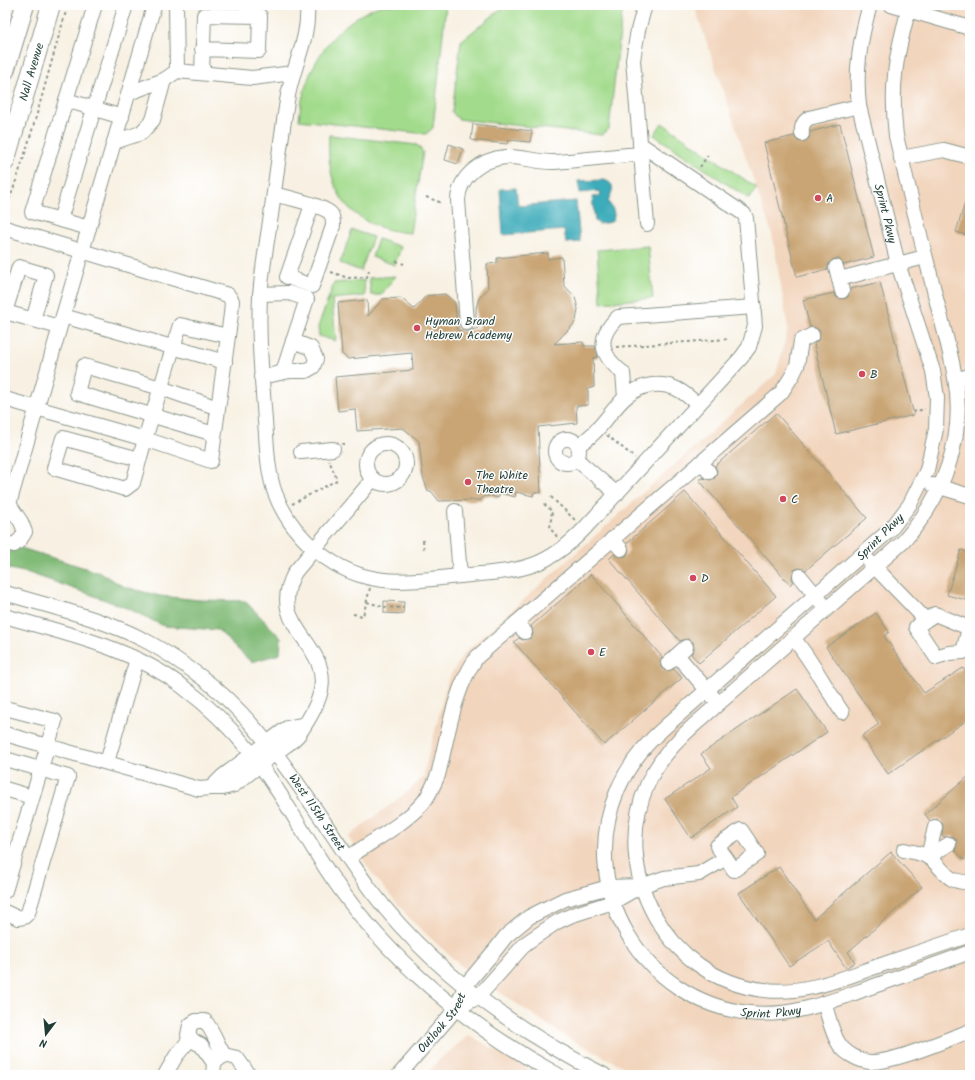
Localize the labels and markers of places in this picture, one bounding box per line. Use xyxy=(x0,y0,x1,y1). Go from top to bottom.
place label: A xyxy=(826,189,833,208)
marker: A xyxy=(813,193,823,203)
place label: Hyman Brand Hebrew Academy xyxy=(425,312,512,345)
marker: Hyman Brand Hebrew Academy xyxy=(412,323,422,333)
place label: B xyxy=(870,365,878,384)
marker: B xyxy=(857,369,867,379)
place label: The White Theatre xyxy=(476,466,528,499)
marker: The White Theatre xyxy=(463,477,473,487)
place label: C xyxy=(791,490,798,509)
marker: C xyxy=(778,494,788,504)
place label: D xyxy=(701,569,709,588)
marker: D xyxy=(688,573,698,583)
place label: E xyxy=(599,643,607,662)
marker: E xyxy=(586,647,596,657)

